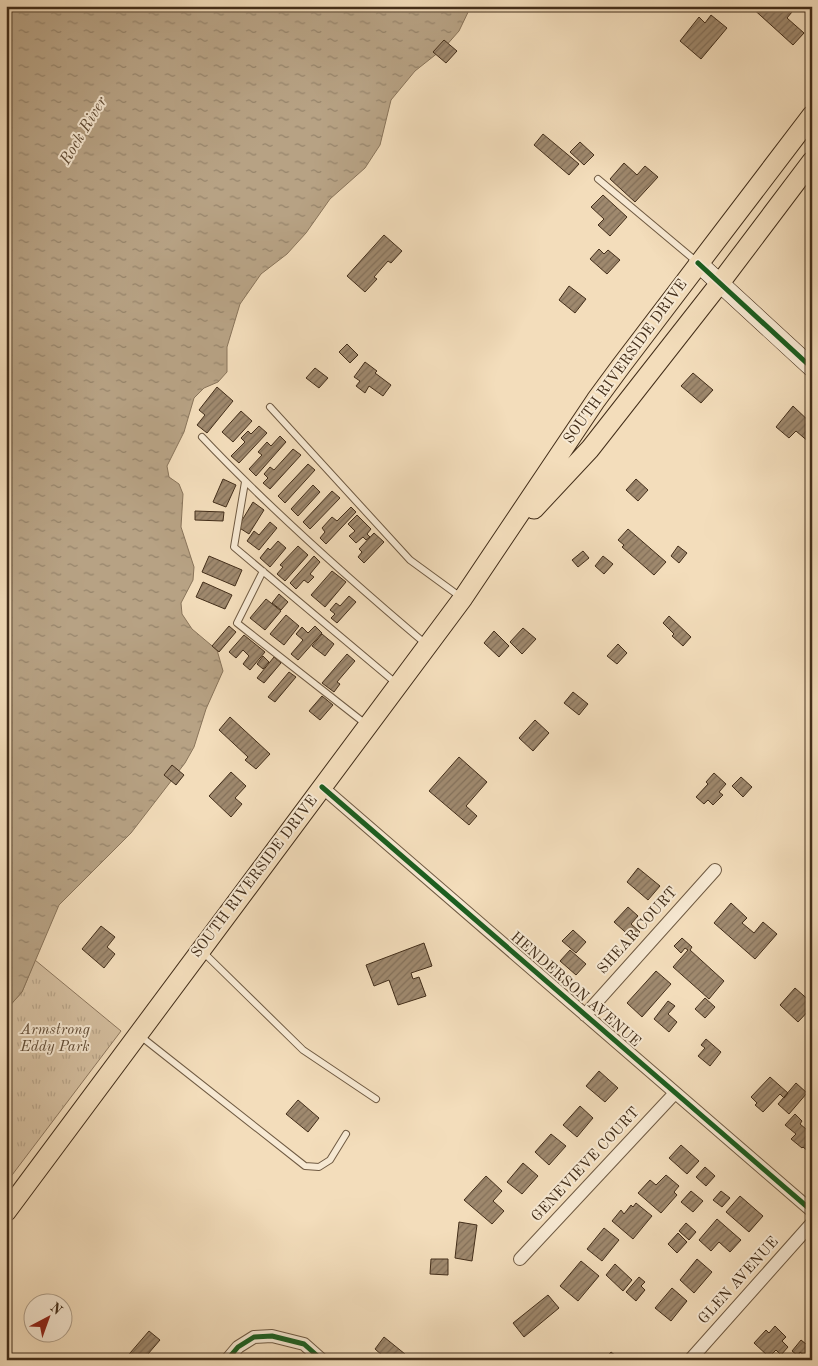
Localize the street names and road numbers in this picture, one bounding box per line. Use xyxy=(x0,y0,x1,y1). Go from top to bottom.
street label: SOUTH RIVERSIDE DRIVE xyxy=(561,277,691,447)
street label: SOUTH RIVERSIDE DRIVE xyxy=(189,793,321,961)
street label: SHEAR COURT xyxy=(595,885,681,977)
street label: HENDERSON AVENUE xyxy=(507,930,643,1050)
street label: GENEVIEVE COURT xyxy=(529,1105,643,1225)
street label: GLEN AVENUE xyxy=(696,1235,782,1327)

